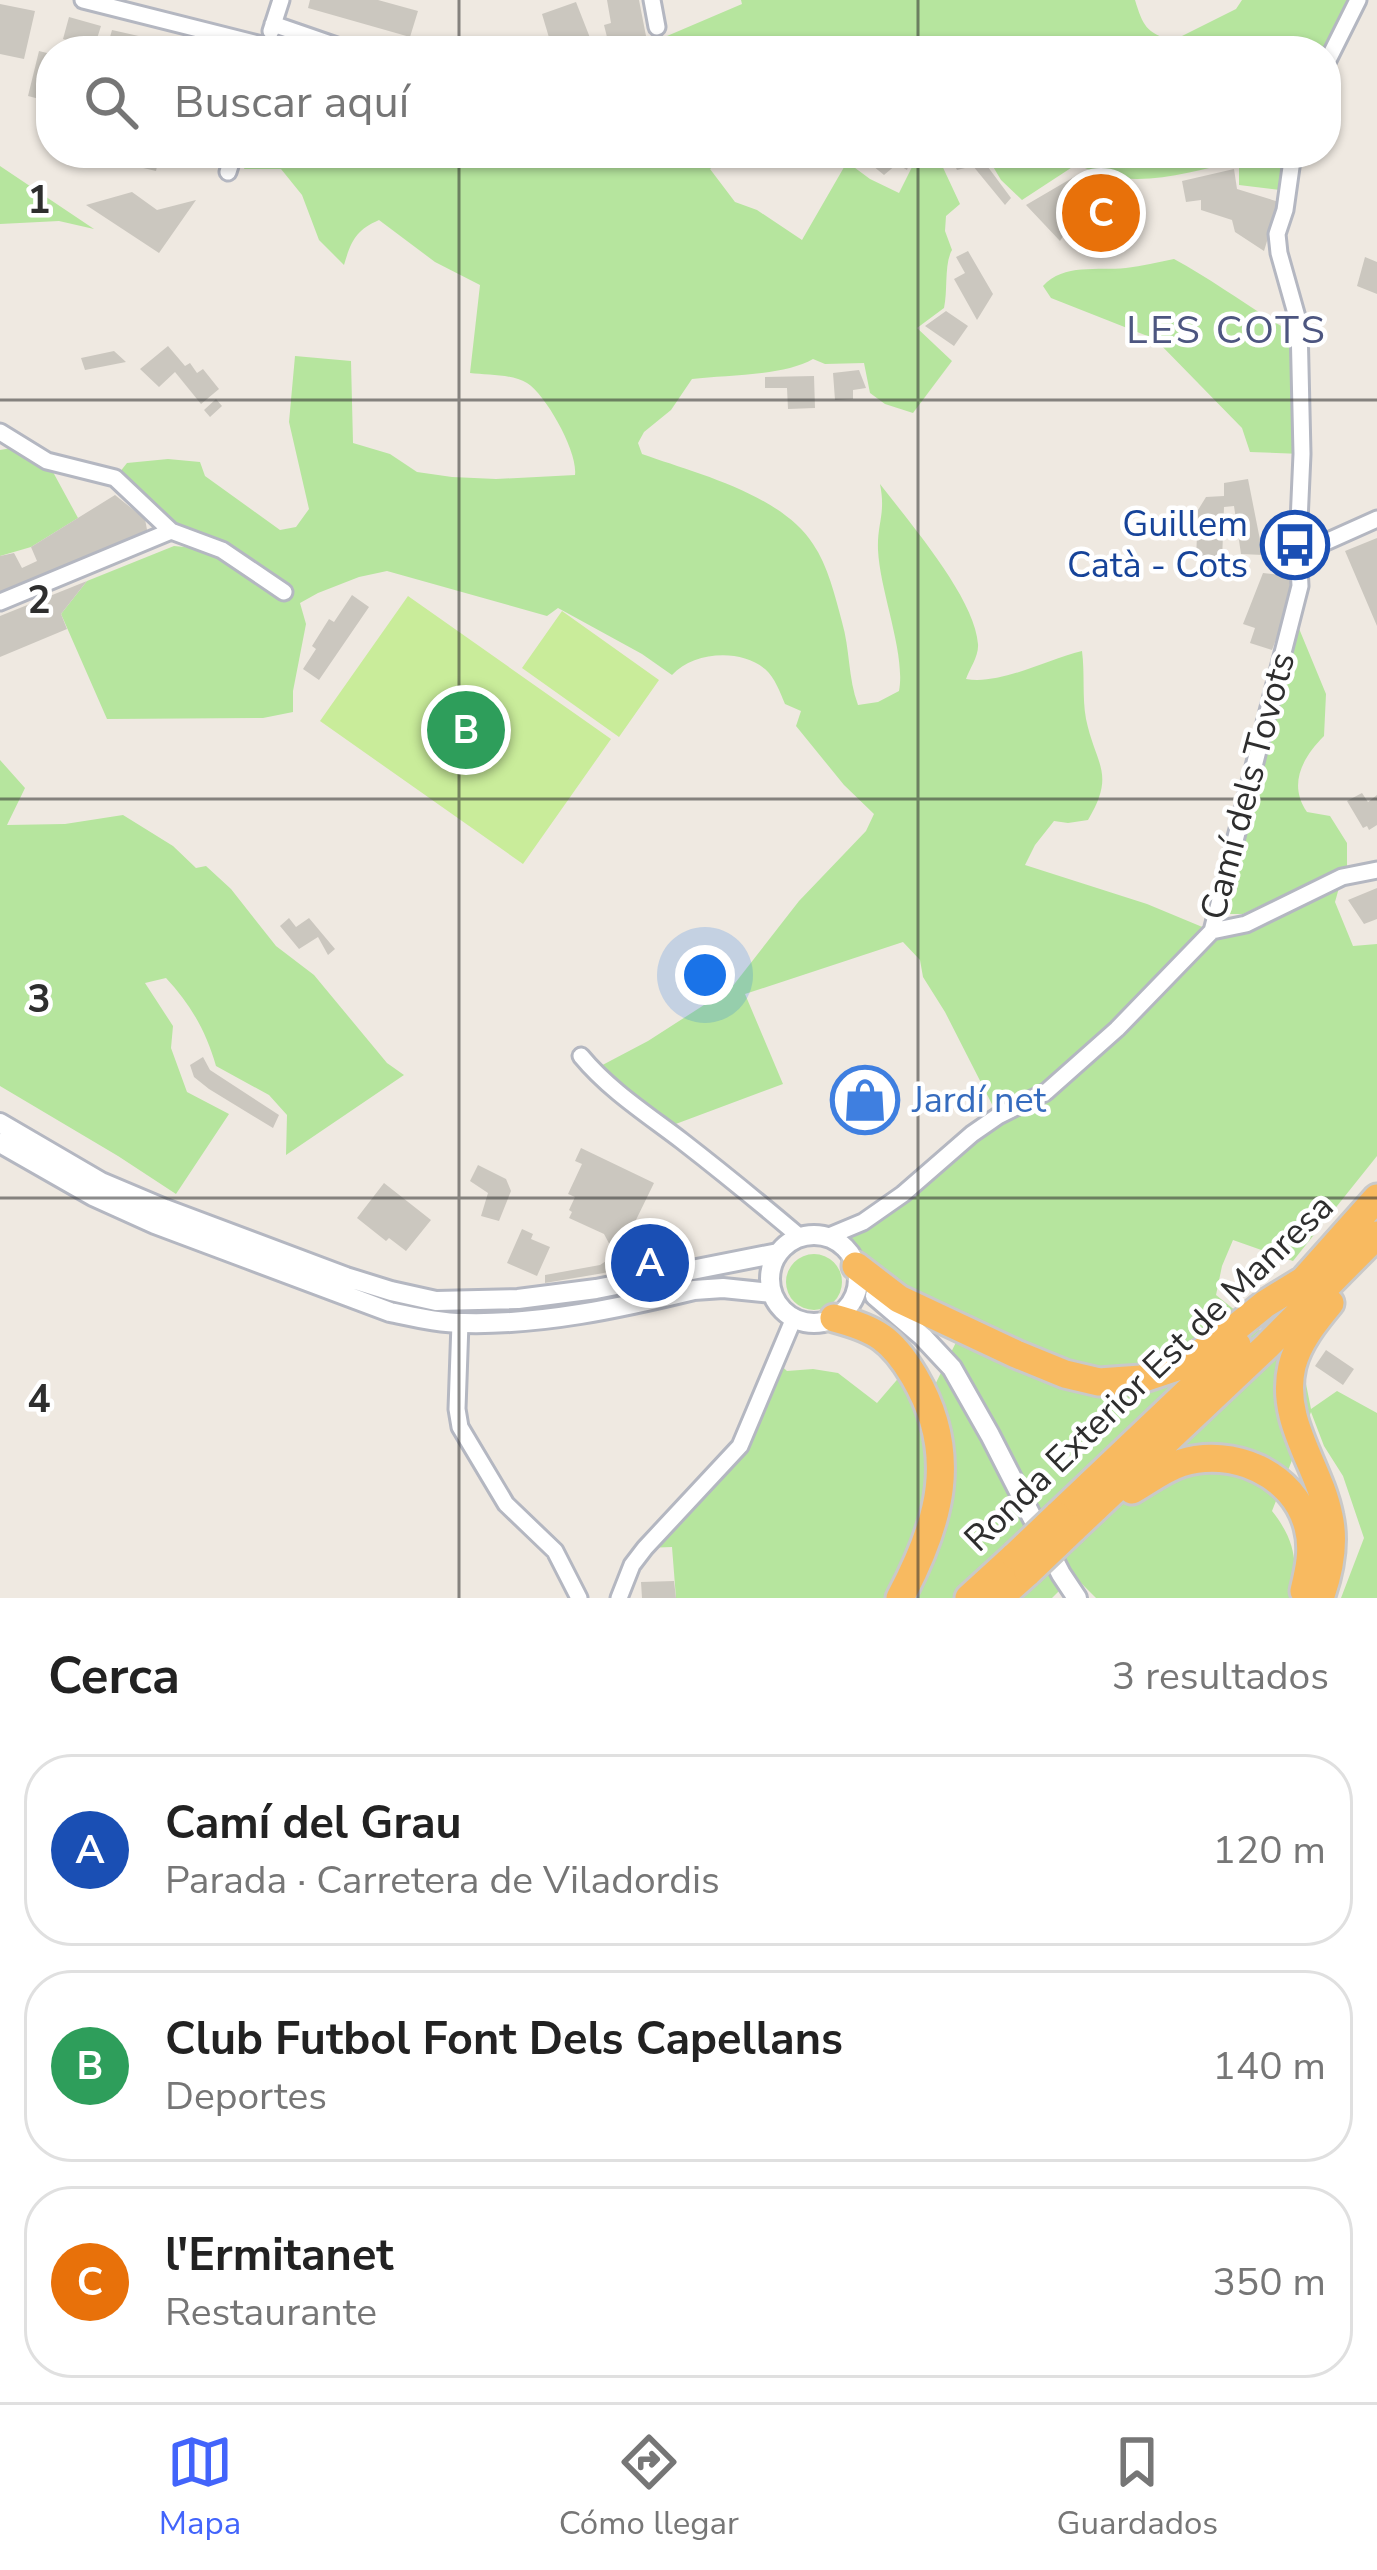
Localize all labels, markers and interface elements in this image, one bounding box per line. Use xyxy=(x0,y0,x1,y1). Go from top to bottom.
search box xyxy=(36,36,1341,168)
icon: search xyxy=(78,69,144,135)
text: Buscar aquí xyxy=(174,72,409,133)
pin: C xyxy=(1062,168,1140,258)
text: 1 xyxy=(27,174,51,227)
district label: LES COTS xyxy=(1126,304,1328,357)
place label: Guillem Catà - Cots xyxy=(1067,500,1248,590)
bus stop icon: Guillem Catà - Cots xyxy=(1260,510,1330,580)
text: 2 xyxy=(27,574,51,627)
street label: Camí dels Tovots xyxy=(1189,647,1307,925)
pin: B xyxy=(427,685,505,775)
your location xyxy=(675,945,735,1005)
text: 3 xyxy=(27,973,51,1026)
shop icon: Jardí net xyxy=(830,1065,900,1135)
place label: Jardí net xyxy=(911,1076,1047,1125)
street label: Ronda Exterior Est de Manresa xyxy=(954,1183,1344,1563)
pin: A xyxy=(611,1218,689,1308)
text: 4 xyxy=(27,1373,51,1426)
text: Cerca xyxy=(48,1641,180,1711)
text: 3 resultados xyxy=(1112,1650,1329,1703)
text: Camí del Grau xyxy=(165,1793,462,1854)
text: A xyxy=(75,1824,105,1877)
text: 120 m xyxy=(1212,1824,1326,1877)
text: Parada · Carretera de Viladordis xyxy=(165,1854,720,1907)
text: Club Futbol Font Dels Capellans xyxy=(165,2009,843,2070)
text: B xyxy=(77,2040,103,2093)
text: 140 m xyxy=(1212,2040,1326,2093)
text: Deportes xyxy=(165,2070,327,2123)
text: l'Ermitanet xyxy=(165,2225,393,2286)
text: C xyxy=(77,2256,103,2309)
text: 350 m xyxy=(1212,2256,1326,2309)
text: Restaurante xyxy=(165,2286,377,2339)
tab: Mapa xyxy=(159,2429,241,2546)
tab: Cómo llegar xyxy=(559,2429,739,2546)
tab: Guardados xyxy=(1056,2429,1218,2546)

